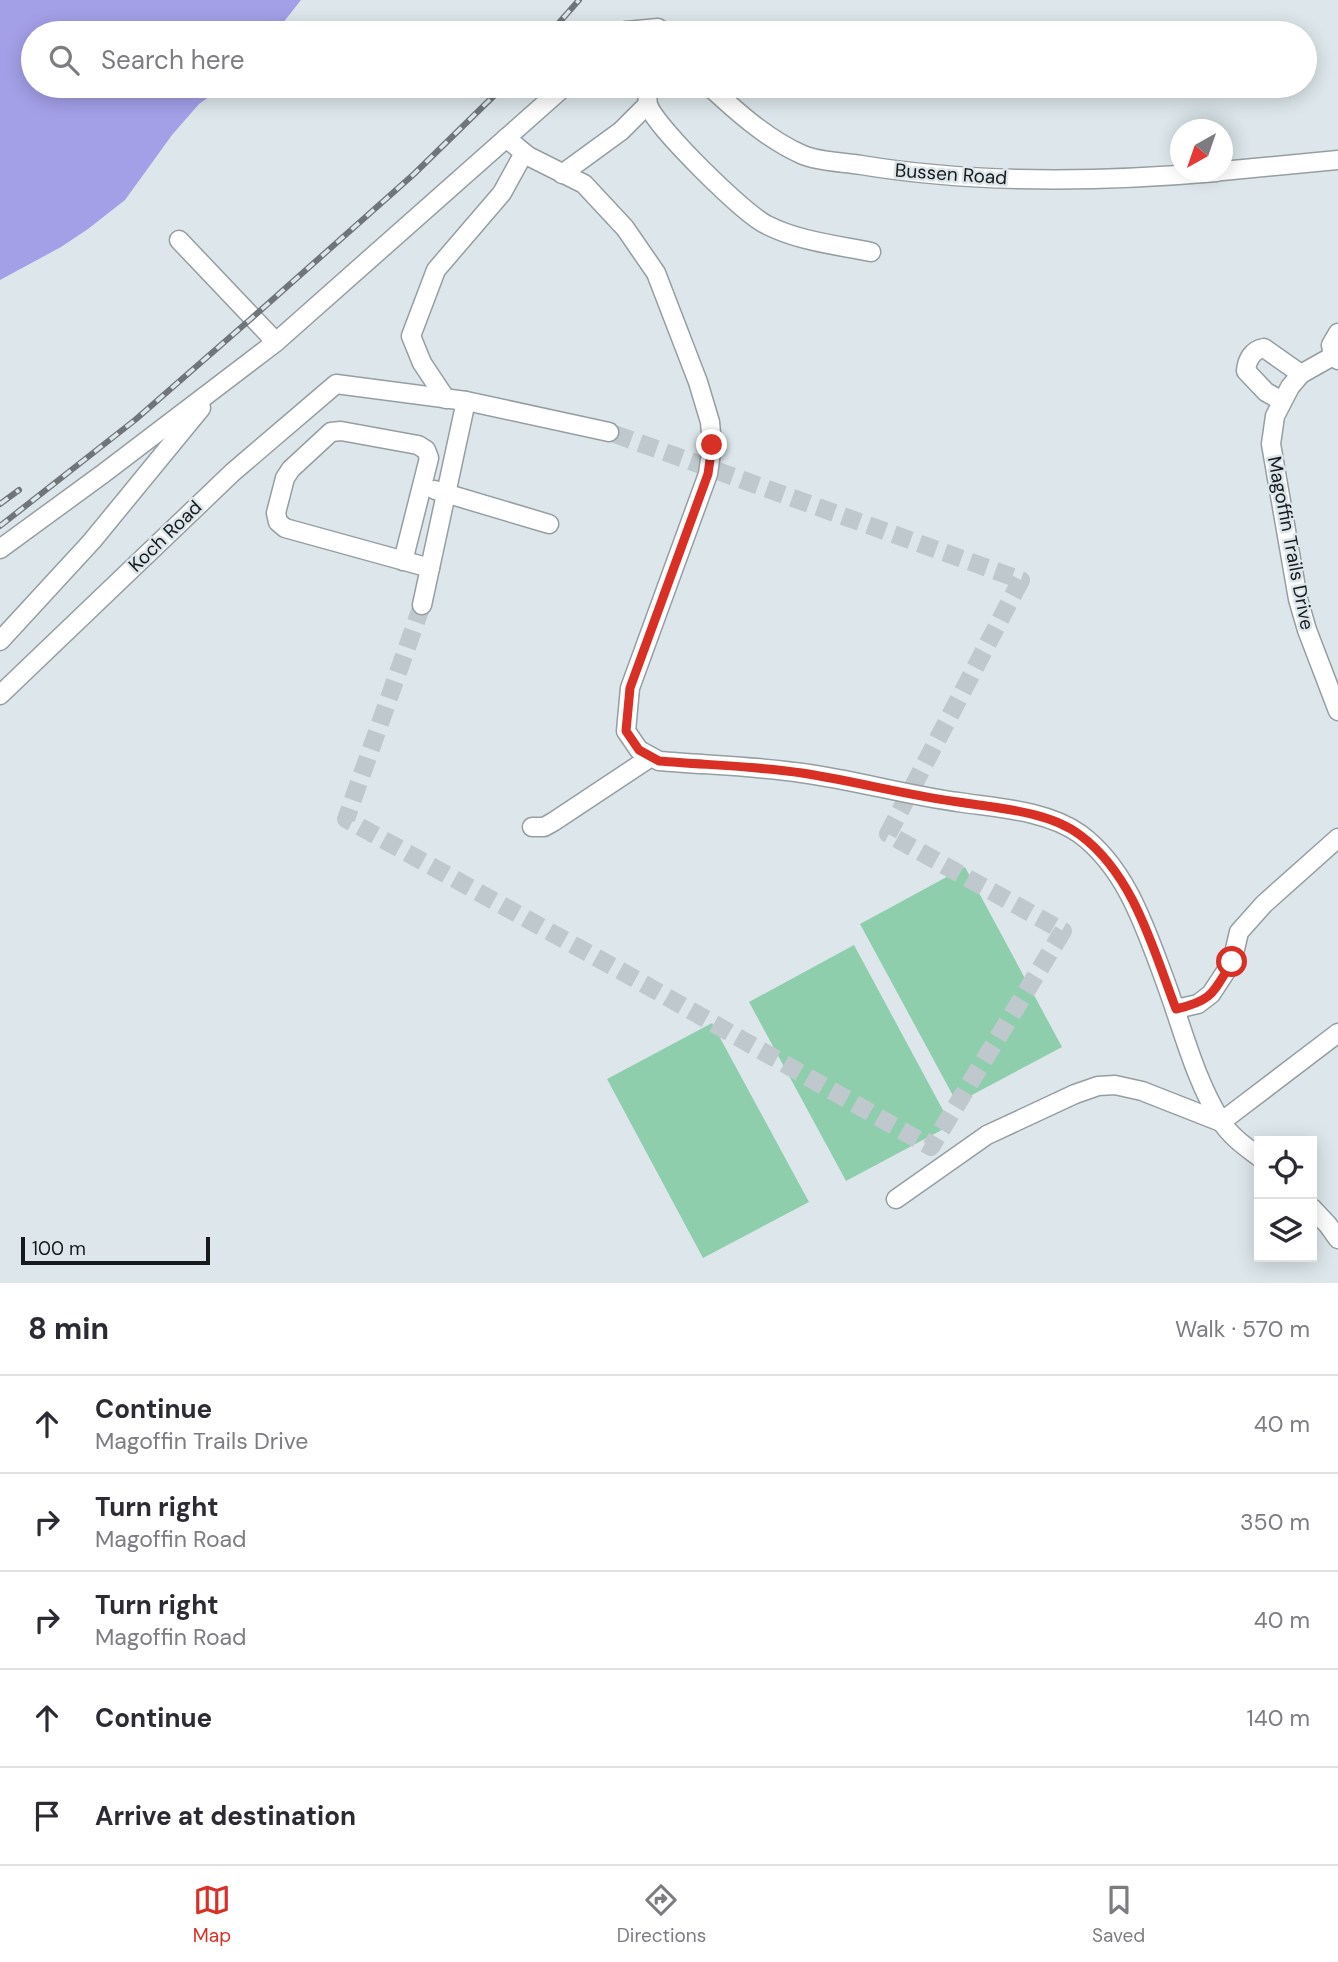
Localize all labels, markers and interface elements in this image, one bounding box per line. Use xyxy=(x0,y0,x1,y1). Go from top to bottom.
search box xyxy=(21,21,1317,98)
icon: search xyxy=(45,41,83,79)
text: Search here xyxy=(101,43,244,77)
north arrow xyxy=(1170,119,1233,182)
street label: Bussen Road xyxy=(894,158,1008,190)
route end xyxy=(696,429,727,460)
street label: Magoffin Trails Drive xyxy=(1262,454,1320,632)
street label: Koch Road xyxy=(123,495,207,577)
route start xyxy=(1216,946,1247,977)
map controls xyxy=(1254,1136,1317,1262)
button: locate xyxy=(1254,1136,1317,1199)
button: layers xyxy=(1254,1199,1317,1262)
scale bar xyxy=(21,1234,210,1266)
text: 100 m xyxy=(32,1236,86,1261)
text: 8 min xyxy=(28,1309,109,1348)
text: Walk · 570 m xyxy=(1175,1314,1310,1344)
text: Continue xyxy=(95,1392,212,1426)
icon: ahead xyxy=(28,1405,66,1443)
text: 40 m xyxy=(1254,1409,1310,1439)
text: Magoffin Trails Drive xyxy=(95,1426,308,1456)
text: Turn right xyxy=(95,1490,219,1524)
icon: right xyxy=(28,1503,66,1541)
text: 350 m xyxy=(1240,1507,1310,1537)
text: Magoffin Road xyxy=(95,1524,247,1554)
text: Turn right xyxy=(95,1588,219,1622)
icon: right xyxy=(28,1601,66,1639)
text: 40 m xyxy=(1254,1605,1310,1635)
text: Magoffin Road xyxy=(95,1622,247,1652)
icon: ahead xyxy=(28,1699,66,1737)
text: Continue xyxy=(95,1701,212,1735)
text: 140 m xyxy=(1247,1703,1310,1733)
icon: arrive xyxy=(28,1797,66,1835)
text: Arrive at destination xyxy=(95,1799,356,1833)
tab: Map xyxy=(193,1881,231,1948)
tab: Directions xyxy=(617,1881,706,1948)
tab: Saved xyxy=(1092,1881,1145,1948)

